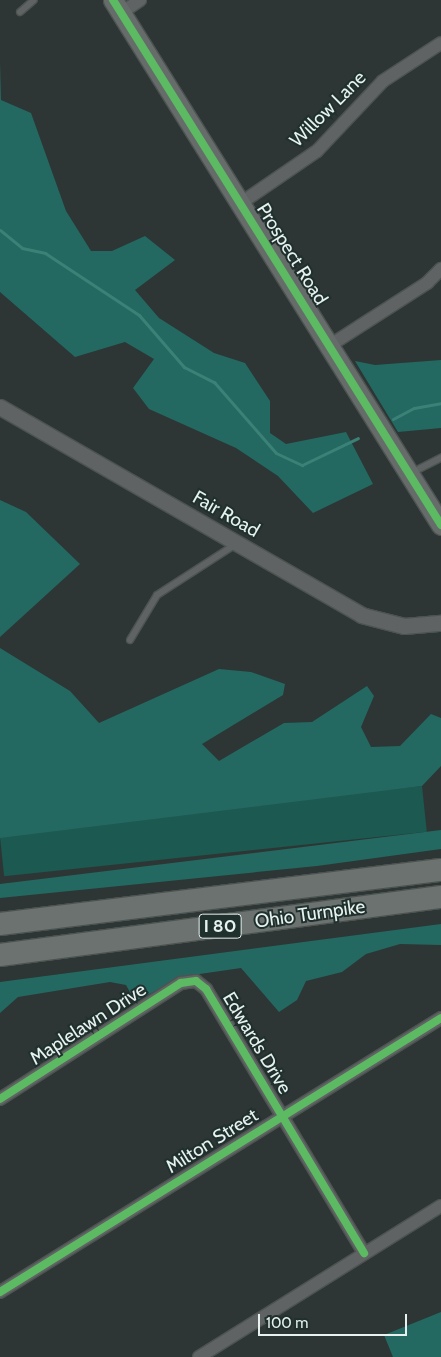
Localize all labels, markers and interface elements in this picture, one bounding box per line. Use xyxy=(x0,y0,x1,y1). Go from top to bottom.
street label: Willow Lane xyxy=(285,66,371,152)
street label: Prospect Road xyxy=(252,199,332,309)
street label: Fair Road xyxy=(188,486,264,542)
street label: Ohio Turnpike xyxy=(253,895,367,933)
road number: I 80 xyxy=(198,910,242,941)
street label: Maplelawn Drive xyxy=(26,978,150,1070)
street label: Edwards Drive xyxy=(218,988,296,1098)
street label: Milton Street xyxy=(162,1104,262,1178)
scale bar xyxy=(261,1304,410,1336)
text: 100 m xyxy=(266,1314,308,1332)

